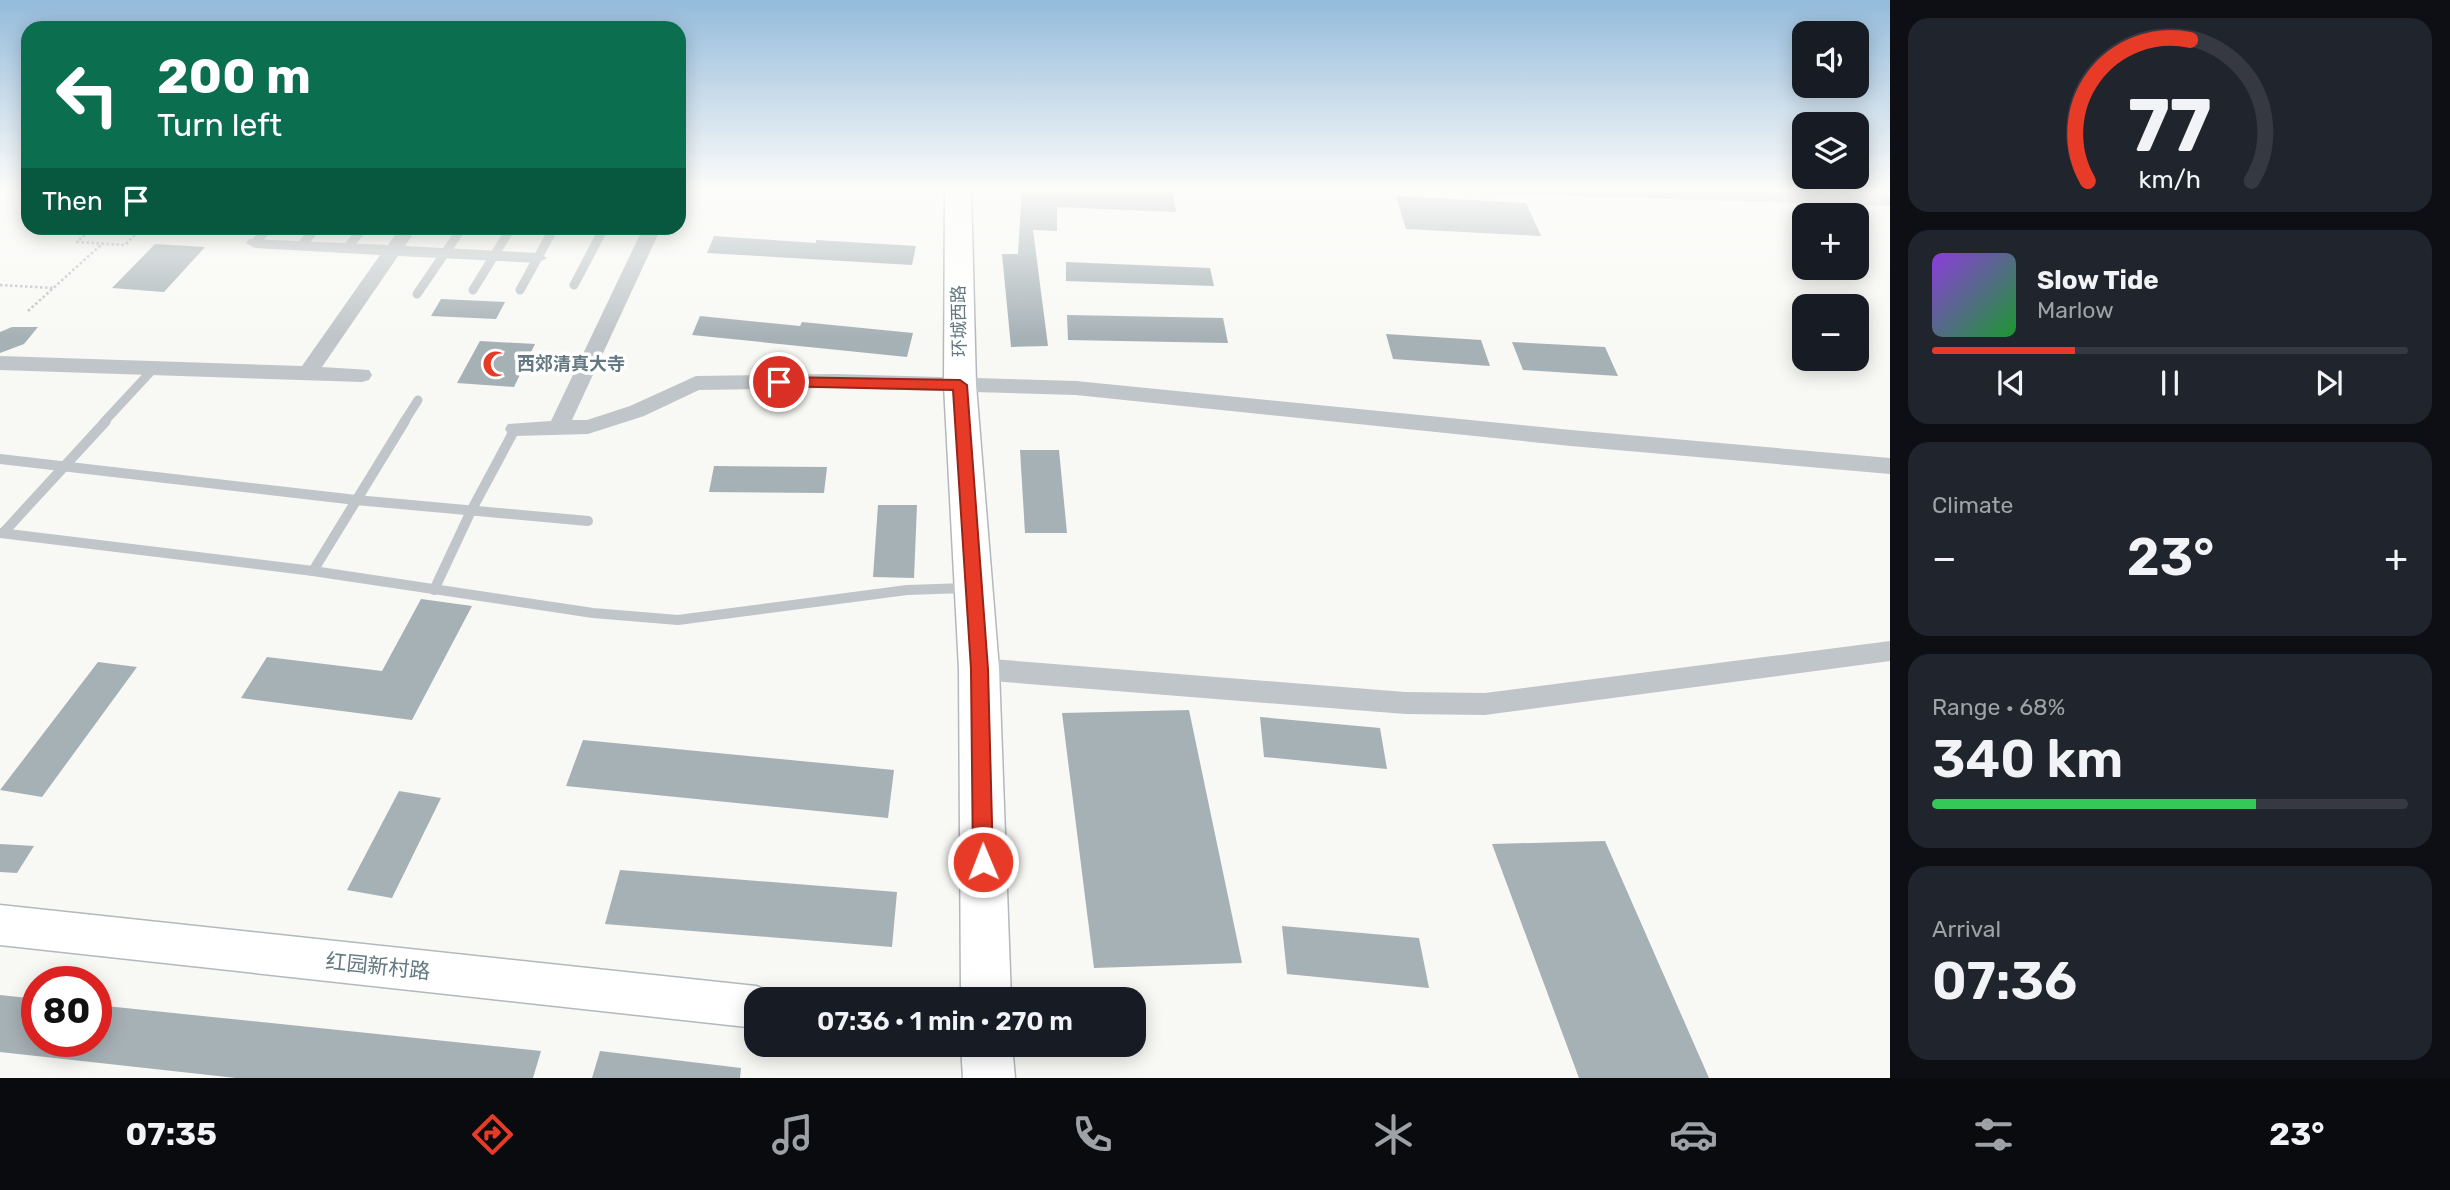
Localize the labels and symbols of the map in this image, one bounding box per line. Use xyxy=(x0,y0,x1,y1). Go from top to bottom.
street label: 环城西路 xyxy=(947,285,971,357)
mosque icon: 西郊清真大寺 xyxy=(481,349,511,379)
pin xyxy=(749,352,809,412)
place label: 西郊清真大寺 xyxy=(517,353,625,375)
position arrow xyxy=(946,825,1020,899)
street label: 红园新村路 xyxy=(324,948,432,984)
speed limit sign: 80 xyxy=(21,966,112,1057)

